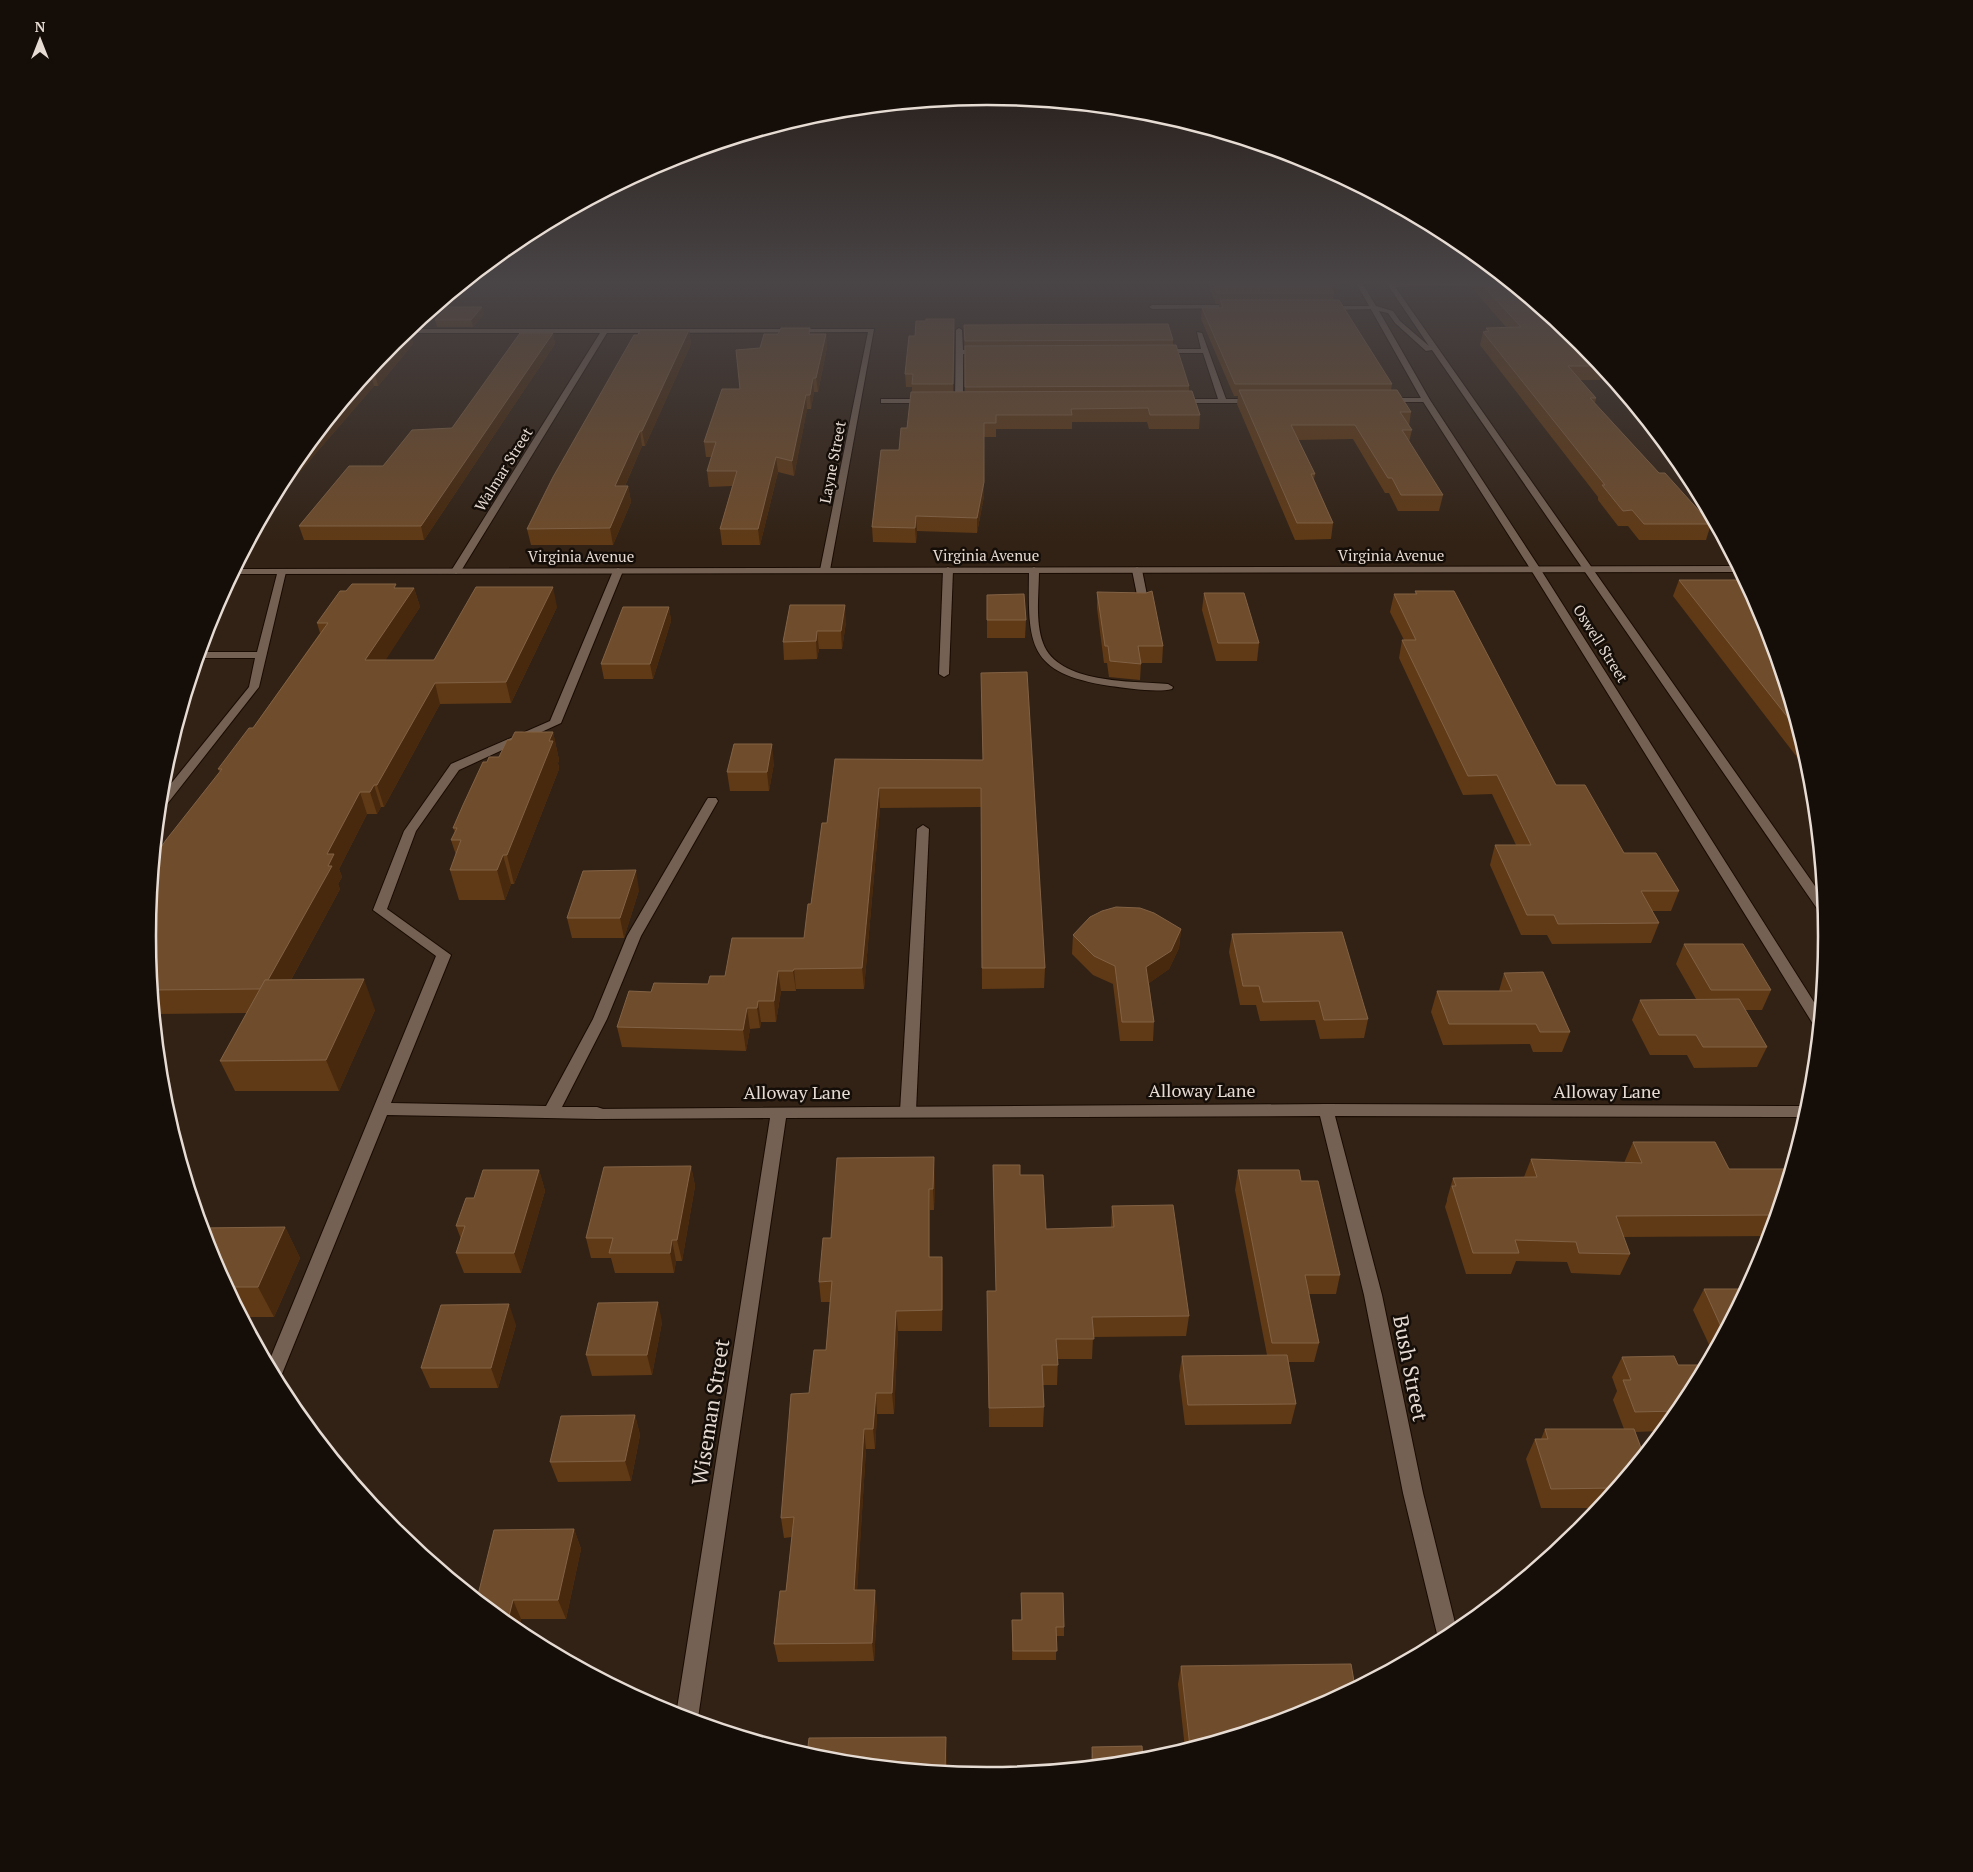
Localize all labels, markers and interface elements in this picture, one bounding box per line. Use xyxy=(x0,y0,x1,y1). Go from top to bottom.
north arrow xyxy=(15,15,65,65)
text: N xyxy=(35,17,46,36)
street label: Layne Street xyxy=(814,419,850,505)
street label: Walmar Street xyxy=(469,423,537,515)
street label: Virginia Avenue xyxy=(933,545,1039,565)
street label: Virginia Avenue xyxy=(1338,545,1444,565)
street label: Virginia Avenue xyxy=(528,546,634,566)
street label: Oswell Street xyxy=(1569,600,1633,686)
street label: Alloway Lane xyxy=(1148,1078,1256,1102)
street label: Alloway Lane xyxy=(1553,1079,1661,1103)
street label: Alloway Lane xyxy=(743,1080,851,1104)
street label: Bush Street xyxy=(1387,1313,1435,1424)
street label: Wiseman Street xyxy=(685,1337,735,1487)

